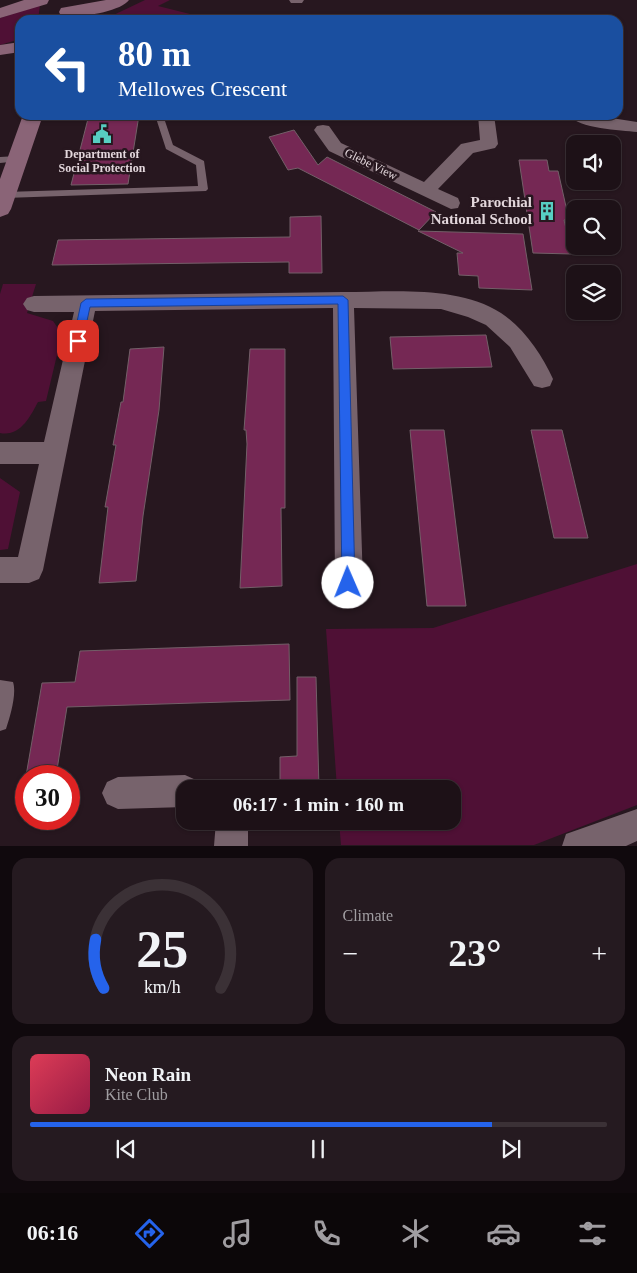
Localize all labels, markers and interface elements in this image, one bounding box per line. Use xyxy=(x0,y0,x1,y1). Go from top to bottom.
icon: left xyxy=(35,35,100,100)
text: 80 m xyxy=(118,35,191,74)
text: Mellowes Crescent xyxy=(118,76,287,101)
public building icon: Department of Social Protection xyxy=(91,123,113,145)
map controls xyxy=(566,135,621,320)
button: sound xyxy=(566,135,621,190)
street label: Glebe View xyxy=(342,145,400,183)
place label: Department of Social Protection xyxy=(59,147,146,175)
place label: Parochial National School xyxy=(431,194,532,227)
building icon: Parochial National School xyxy=(536,200,558,222)
button: search xyxy=(566,200,621,255)
button: layers xyxy=(566,265,621,320)
pin xyxy=(57,320,99,362)
icon: arrive xyxy=(64,327,92,355)
position arrow xyxy=(321,556,373,608)
speed limit sign: 30 xyxy=(15,765,80,830)
text: 06:17 · 1 min · 160 m xyxy=(233,794,404,815)
text: Climate xyxy=(343,907,393,924)
text: 25 xyxy=(136,921,188,978)
text: 23° xyxy=(448,932,501,974)
text: − xyxy=(343,938,358,969)
text: + xyxy=(591,938,607,969)
text: km/h xyxy=(144,977,181,997)
text: Neon Rain xyxy=(105,1064,191,1085)
text: Kite Club xyxy=(105,1086,168,1103)
icon: previous xyxy=(112,1135,140,1163)
icon: pause xyxy=(304,1135,332,1163)
icon: next xyxy=(497,1135,525,1163)
icon: directions xyxy=(132,1216,167,1251)
icon: music xyxy=(220,1216,255,1251)
icon: phone xyxy=(309,1216,344,1251)
icon: climate xyxy=(398,1216,433,1251)
icon: car xyxy=(486,1216,521,1251)
icon: filters xyxy=(575,1216,610,1251)
text: 06:16 xyxy=(27,1220,78,1245)

